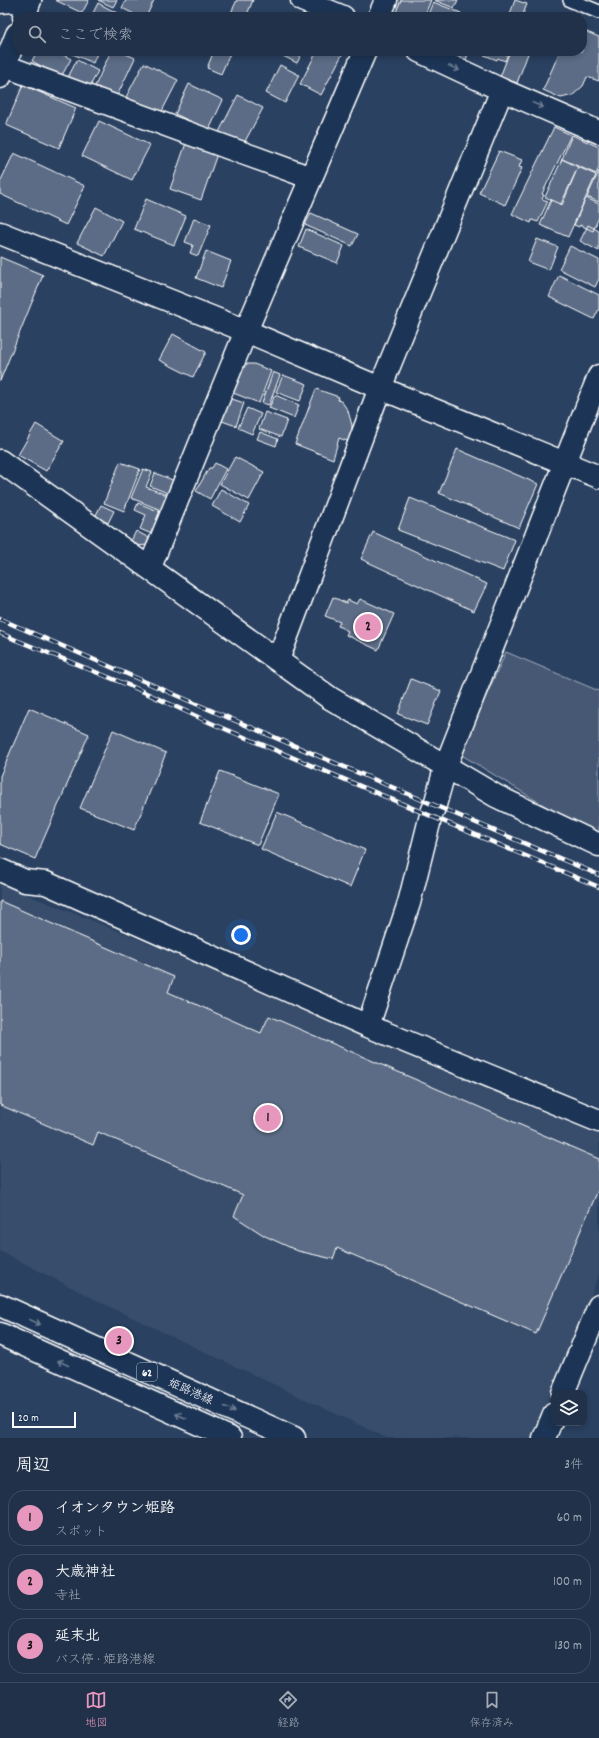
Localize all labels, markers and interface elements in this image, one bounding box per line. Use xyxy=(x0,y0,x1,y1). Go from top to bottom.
search box xyxy=(12,12,587,56)
icon: search xyxy=(26,23,48,45)
text: ここで検索 xyxy=(58,25,133,47)
one-way arrow xyxy=(448,65,460,72)
one-way arrow xyxy=(531,102,543,109)
pin: 2 xyxy=(355,612,381,642)
your location xyxy=(231,925,251,945)
pin: 1 xyxy=(255,1103,281,1133)
one-way arrow xyxy=(29,1318,41,1326)
pin: 3 xyxy=(106,1326,132,1356)
one-way arrow xyxy=(57,1359,69,1366)
road number: 62 xyxy=(137,1363,157,1381)
street label: 姫路港線 xyxy=(165,1375,216,1410)
map controls xyxy=(551,1390,587,1426)
button: layers xyxy=(551,1390,587,1426)
one-way arrow xyxy=(224,1406,236,1413)
scale bar xyxy=(12,1410,76,1429)
text: 20 m xyxy=(18,1411,39,1427)
one-way arrow xyxy=(176,1412,188,1419)
text: 周辺 xyxy=(16,1455,50,1479)
text: 3件 xyxy=(564,1456,583,1475)
text: イオンタウン姫路 xyxy=(55,1498,175,1520)
text: 1 xyxy=(29,1509,31,1528)
text: 60 m xyxy=(557,1509,582,1528)
text: スポット xyxy=(55,1523,107,1542)
text: 大歳神社 xyxy=(55,1562,115,1584)
text: 2 xyxy=(27,1573,33,1592)
text: 100 m xyxy=(553,1573,582,1592)
text: 寺社 xyxy=(55,1587,81,1606)
text: 延末北 xyxy=(55,1626,100,1648)
text: 3 xyxy=(27,1637,33,1656)
text: 130 m xyxy=(554,1637,582,1656)
text: バス停 · 姫路港線 xyxy=(55,1651,155,1670)
tab: 地図 xyxy=(85,1689,107,1732)
tab: 経路 xyxy=(277,1689,299,1732)
tab: 保存済み xyxy=(470,1689,514,1732)

